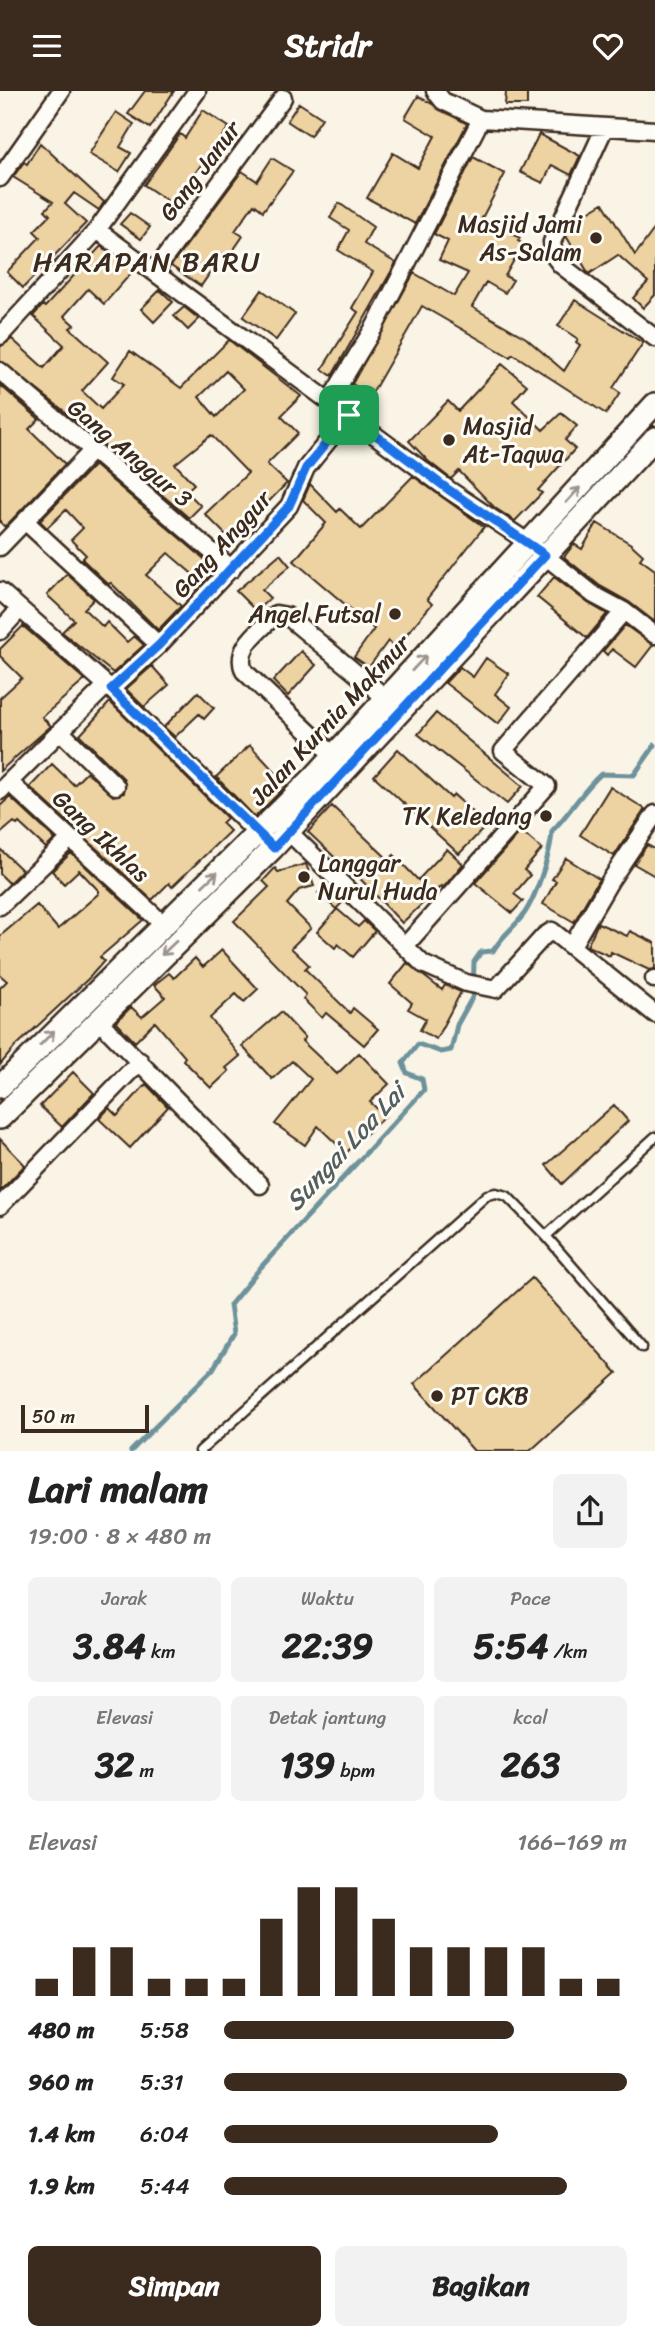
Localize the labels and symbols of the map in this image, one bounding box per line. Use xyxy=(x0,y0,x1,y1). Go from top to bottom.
street label: Gang Janur xyxy=(148,110,253,230)
place label: Masjid Jami As-Salam xyxy=(458,203,583,273)
marker: Masjid Jami As-Salam xyxy=(588,230,604,246)
district label: HARAPAN BARU xyxy=(33,237,261,286)
pin xyxy=(319,385,379,445)
street label: Gang Anggur 3 xyxy=(58,388,202,518)
place label: Masjid At-Taqwa xyxy=(462,405,565,475)
marker: Masjid At-Taqwa xyxy=(441,432,457,448)
street label: Gang Anggur xyxy=(162,479,283,608)
one-way arrow xyxy=(565,486,581,504)
place label: Angel Futsal xyxy=(247,593,382,635)
marker: Angel Futsal xyxy=(387,606,403,622)
street label: Jalan Kurnia Makmur xyxy=(238,623,423,816)
one-way arrow xyxy=(411,655,428,672)
street label: Gang Ikhlas xyxy=(42,779,160,893)
place label: TK Keledang xyxy=(402,795,532,837)
marker: TK Keledang xyxy=(538,808,554,824)
place label: Langgar Nurul Huda xyxy=(318,842,438,912)
marker: Langgar Nurul Huda xyxy=(296,869,312,885)
one-way arrow xyxy=(201,871,219,887)
one-way arrow xyxy=(160,940,177,957)
one-way arrow xyxy=(39,1030,56,1047)
water label: Sungai Loa Lai xyxy=(273,1069,420,1222)
place label: PT CKB xyxy=(451,1375,529,1417)
marker: PT CKB xyxy=(429,1388,445,1404)
scale bar xyxy=(21,1402,149,1434)

